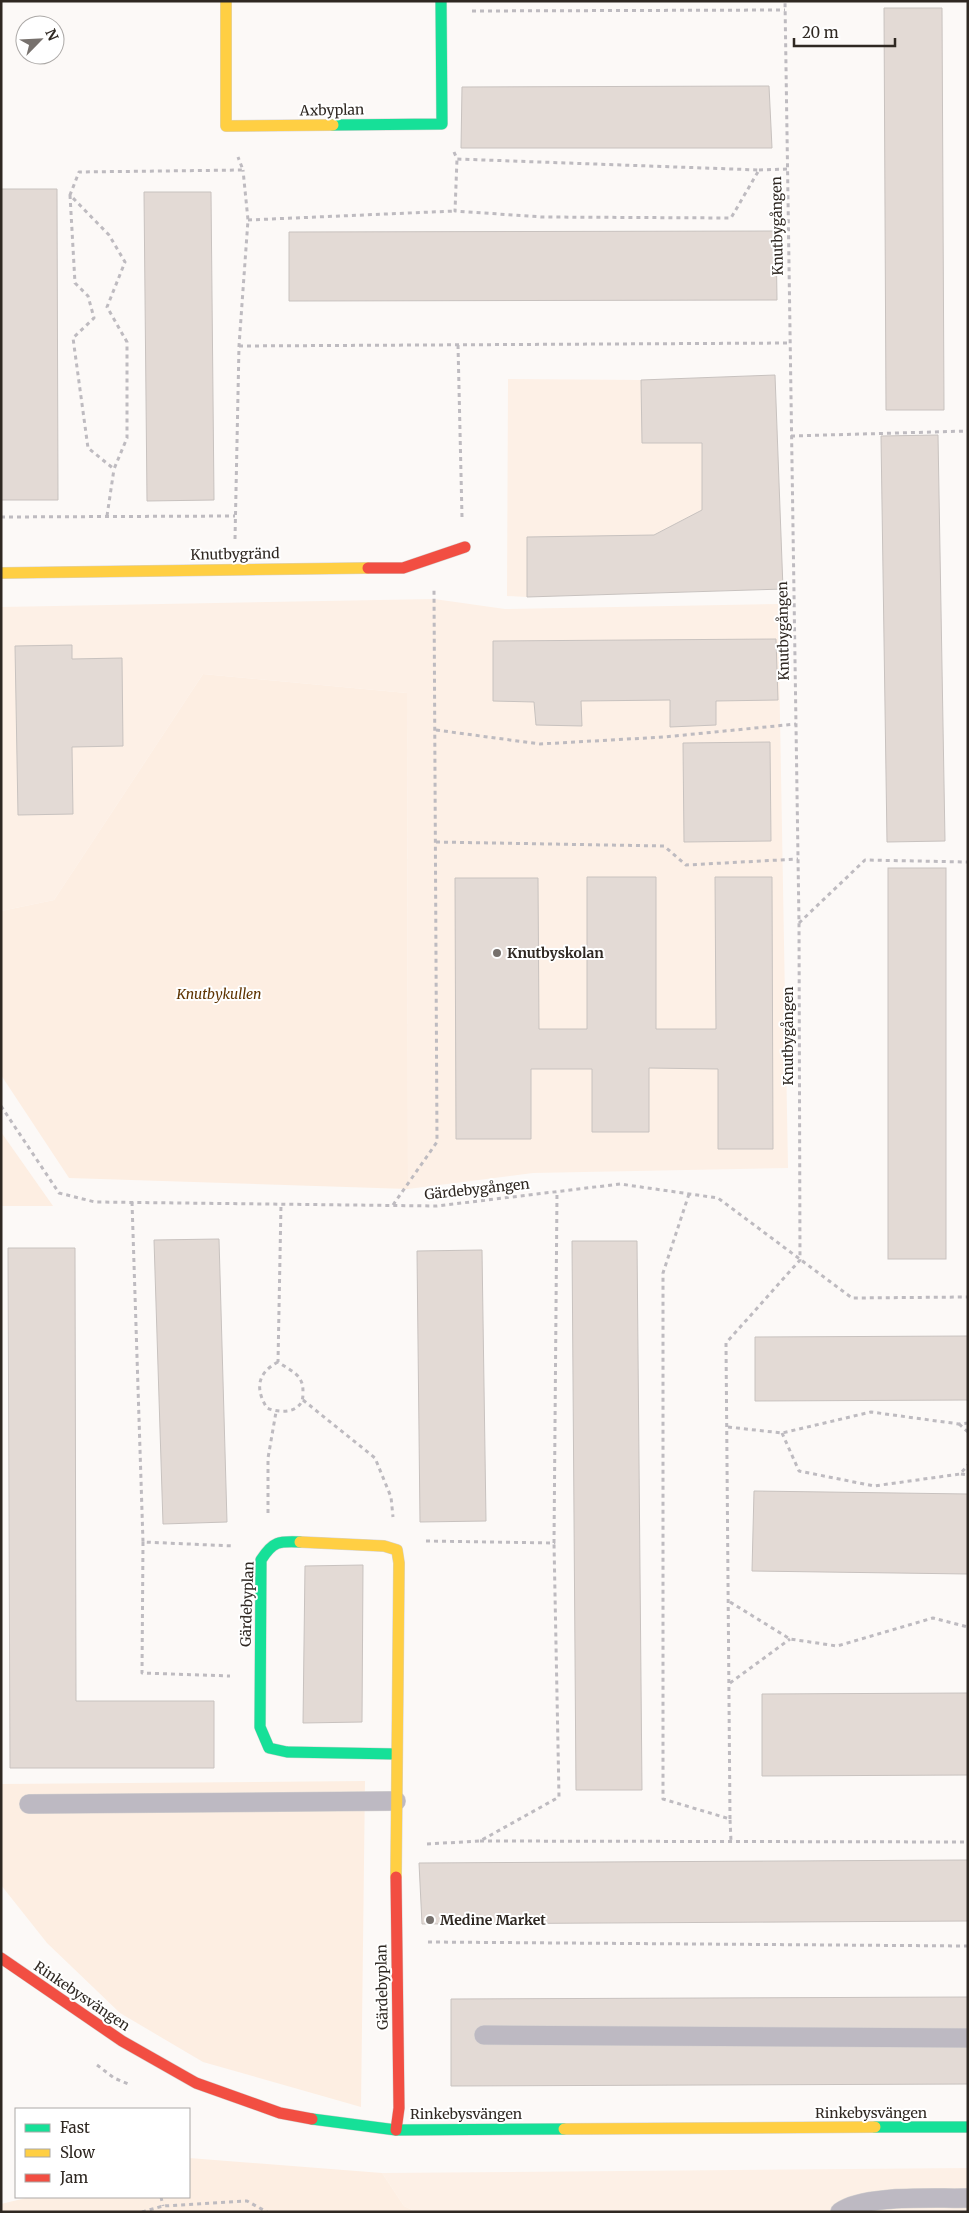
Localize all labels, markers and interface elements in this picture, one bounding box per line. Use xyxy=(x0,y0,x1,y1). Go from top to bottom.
north arrow xyxy=(15,15,65,65)
scale bar xyxy=(794,15,895,47)
text: 20 m xyxy=(802,23,839,42)
text: N xyxy=(41,26,62,43)
street label: Axbyplan xyxy=(299,100,364,120)
street label: Knutbygången xyxy=(767,176,787,276)
street label: Knutbygränd xyxy=(190,544,280,564)
street label: Knutbygången xyxy=(773,581,793,681)
place label: Knutbyskolan xyxy=(507,944,604,962)
marker: Knutbyskolan xyxy=(491,947,503,959)
park label: Knutbykullen xyxy=(175,985,262,1003)
street label: Knutbygången xyxy=(779,986,797,1086)
street label: Gärdebygången xyxy=(424,1175,530,1203)
street label: Gärdebyplan xyxy=(237,1561,257,1647)
place label: Medine Market xyxy=(440,1911,546,1929)
marker: Medine Market xyxy=(424,1914,436,1926)
street label: Gärdebyplan xyxy=(372,1944,392,2030)
street label: Rinkebysvängen xyxy=(31,1957,133,2035)
street label: Rinkebysvängen xyxy=(815,2104,927,2122)
street label: Rinkebysvängen xyxy=(410,2105,522,2123)
legend xyxy=(15,2108,190,2198)
text: Fast xyxy=(60,2118,90,2137)
text: Slow xyxy=(60,2143,95,2162)
text: Jam xyxy=(59,2168,88,2187)

